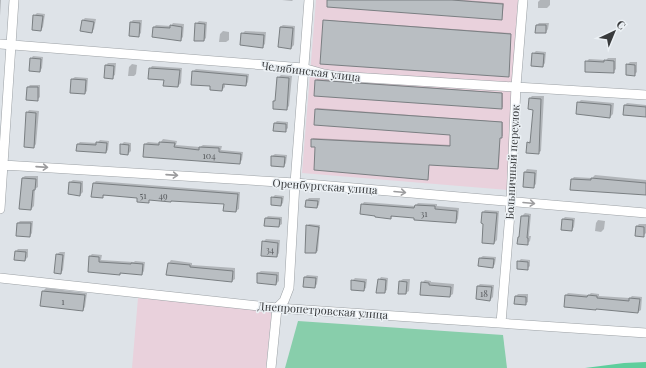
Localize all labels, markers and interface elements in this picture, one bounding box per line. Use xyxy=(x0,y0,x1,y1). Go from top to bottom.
north arrow xyxy=(594,12,634,52)
text: С xyxy=(613,16,629,33)
street label: Челябинская улица xyxy=(261,57,362,85)
street label: Больничный переулок xyxy=(501,103,523,220)
house number: 104 xyxy=(202,149,216,161)
one-way arrow xyxy=(35,164,48,171)
one-way arrow xyxy=(165,172,178,179)
street label: Оренбургская улица xyxy=(272,175,378,197)
one-way arrow xyxy=(393,188,406,196)
house number: 51 xyxy=(139,189,147,201)
house number: 49 xyxy=(158,189,168,201)
one-way arrow xyxy=(522,199,535,206)
house number: 31 xyxy=(420,207,428,219)
house number: 34 xyxy=(266,243,275,255)
house number: 18 xyxy=(480,287,488,299)
house number: 1 xyxy=(61,295,65,307)
street label: Днепропетровская улица xyxy=(257,298,389,322)

